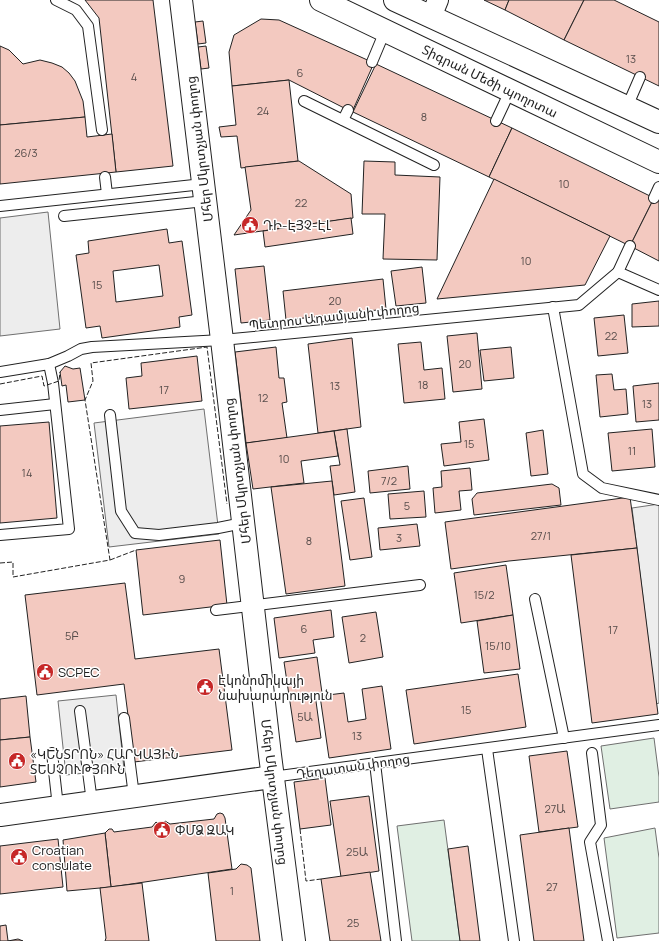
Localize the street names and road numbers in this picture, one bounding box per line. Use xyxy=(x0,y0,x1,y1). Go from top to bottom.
street label: Տիգրան Մեծի պողոտա xyxy=(419,40,561,122)
street label: Մհեր Մկրտչյան փողոց xyxy=(181,75,217,223)
street label: Պետրոս Ադամյանի փողոց xyxy=(248,298,420,334)
street label: Մհեր Մկրտչյան փողոց xyxy=(219,397,255,545)
street label: Մհեր Մկրտչյան փողոց xyxy=(257,718,293,866)
street label: Դեղատան փողոց xyxy=(295,749,411,783)

